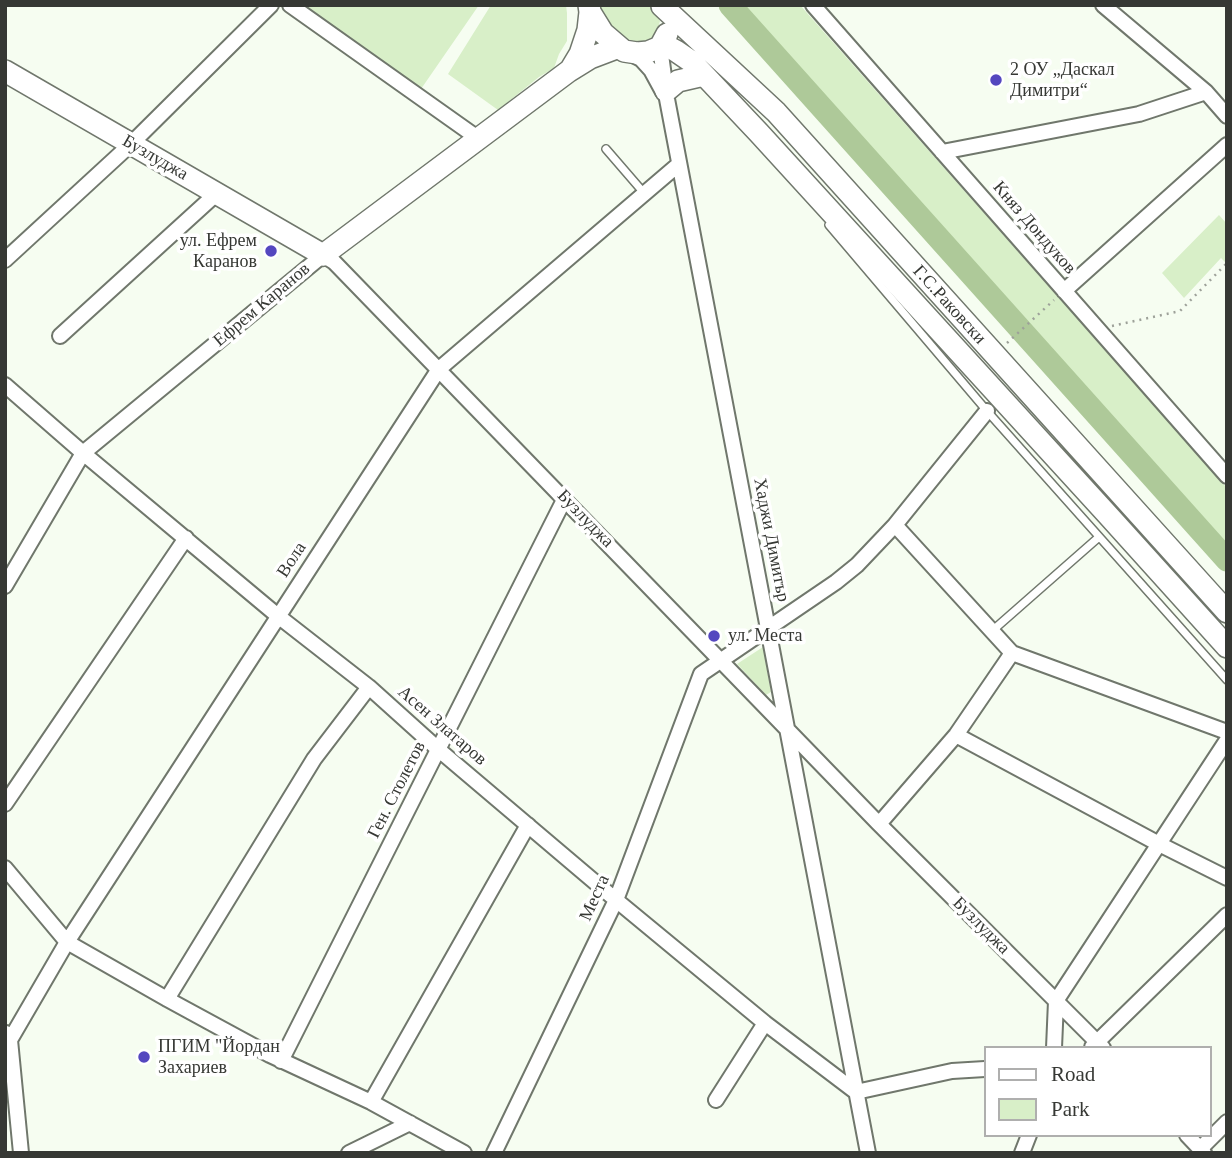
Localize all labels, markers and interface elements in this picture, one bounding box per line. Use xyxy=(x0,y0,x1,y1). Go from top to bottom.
place label: 2 ОУ „Даскал Димитри“ xyxy=(1010,59,1115,102)
marker: 2 ОУ „Даскал Димитри“ xyxy=(988,72,1004,88)
street label: Бузлуджа xyxy=(118,131,192,185)
street label: Княз Дондуков xyxy=(988,177,1080,279)
place label: ул. Ефрем Каранов xyxy=(180,230,257,272)
marker: ул. Ефрем Каранов xyxy=(263,243,279,259)
street label: Ефрем Каранов xyxy=(209,258,315,352)
street label: Г.С.Раковски xyxy=(908,261,990,349)
street label: Хаджи Димитър xyxy=(748,476,794,604)
street label: Бузлуджа xyxy=(552,485,618,553)
street label: Вола xyxy=(273,538,311,582)
place label: ул. Места xyxy=(728,625,802,647)
marker: ул. Места xyxy=(706,628,722,644)
street label: Асен Златаров xyxy=(393,682,491,770)
street label: Ген. Столетов xyxy=(363,738,431,842)
street label: Места xyxy=(575,872,615,924)
street label: Бузлуджа xyxy=(948,893,1014,959)
place label: ПГИМ "Йордан Захариев xyxy=(158,1036,280,1078)
legend xyxy=(984,1046,1211,1137)
marker: ПГИМ "Йордан Захариев xyxy=(136,1049,152,1065)
text: Road xyxy=(1051,1062,1095,1086)
text: Park xyxy=(1051,1097,1090,1121)

